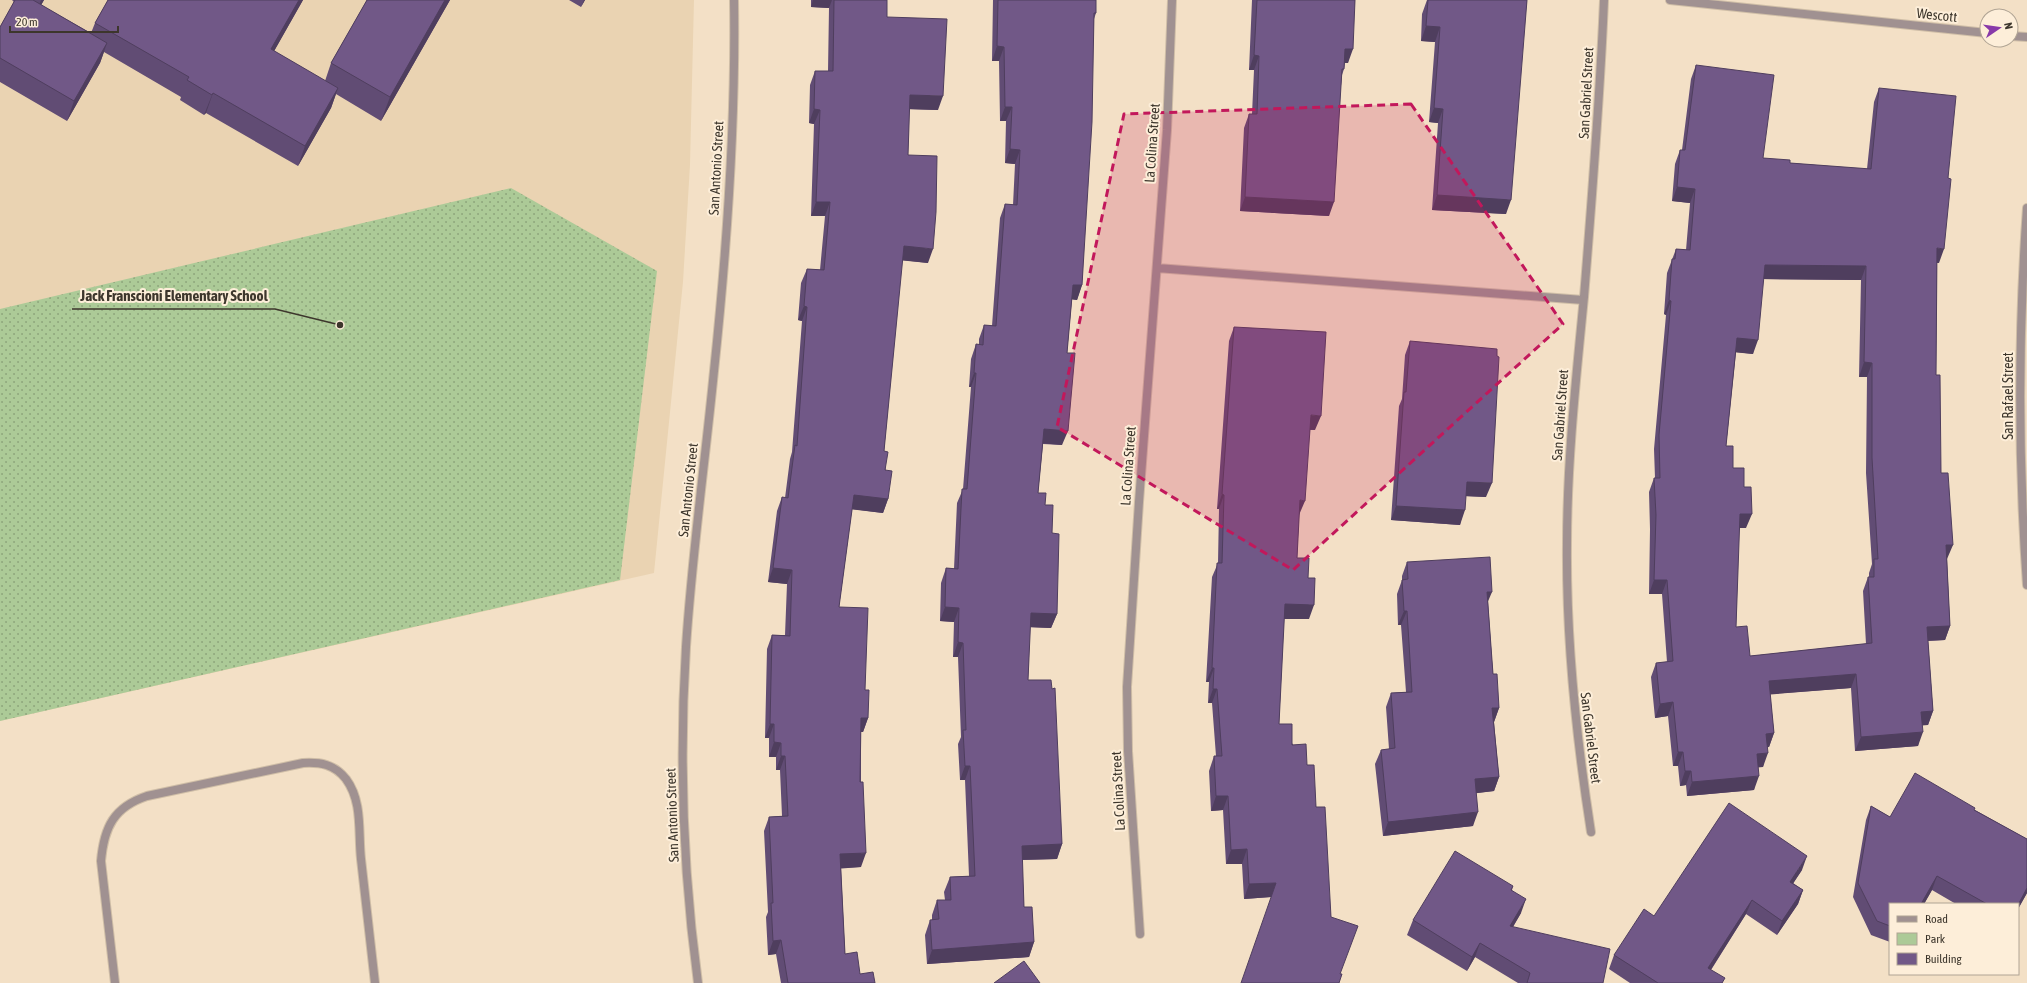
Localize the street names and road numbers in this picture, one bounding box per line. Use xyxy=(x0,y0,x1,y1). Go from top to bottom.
street label: Wescott xyxy=(1916,5,1958,25)
street label: San Gabriel Street xyxy=(1576,47,1596,139)
street label: La Colina Street xyxy=(1141,103,1163,183)
street label: San Antonio Street xyxy=(706,120,726,216)
street label: San Rafael Street xyxy=(2000,352,2016,440)
street label: San Gabriel Street xyxy=(1549,369,1571,461)
street label: La Colina Street xyxy=(1117,426,1139,506)
street label: San Antonio Street xyxy=(675,442,701,538)
street label: San Gabriel Street xyxy=(1577,692,1605,784)
street label: La Colina Street xyxy=(1108,751,1128,831)
street label: San Antonio Street xyxy=(662,768,682,862)

